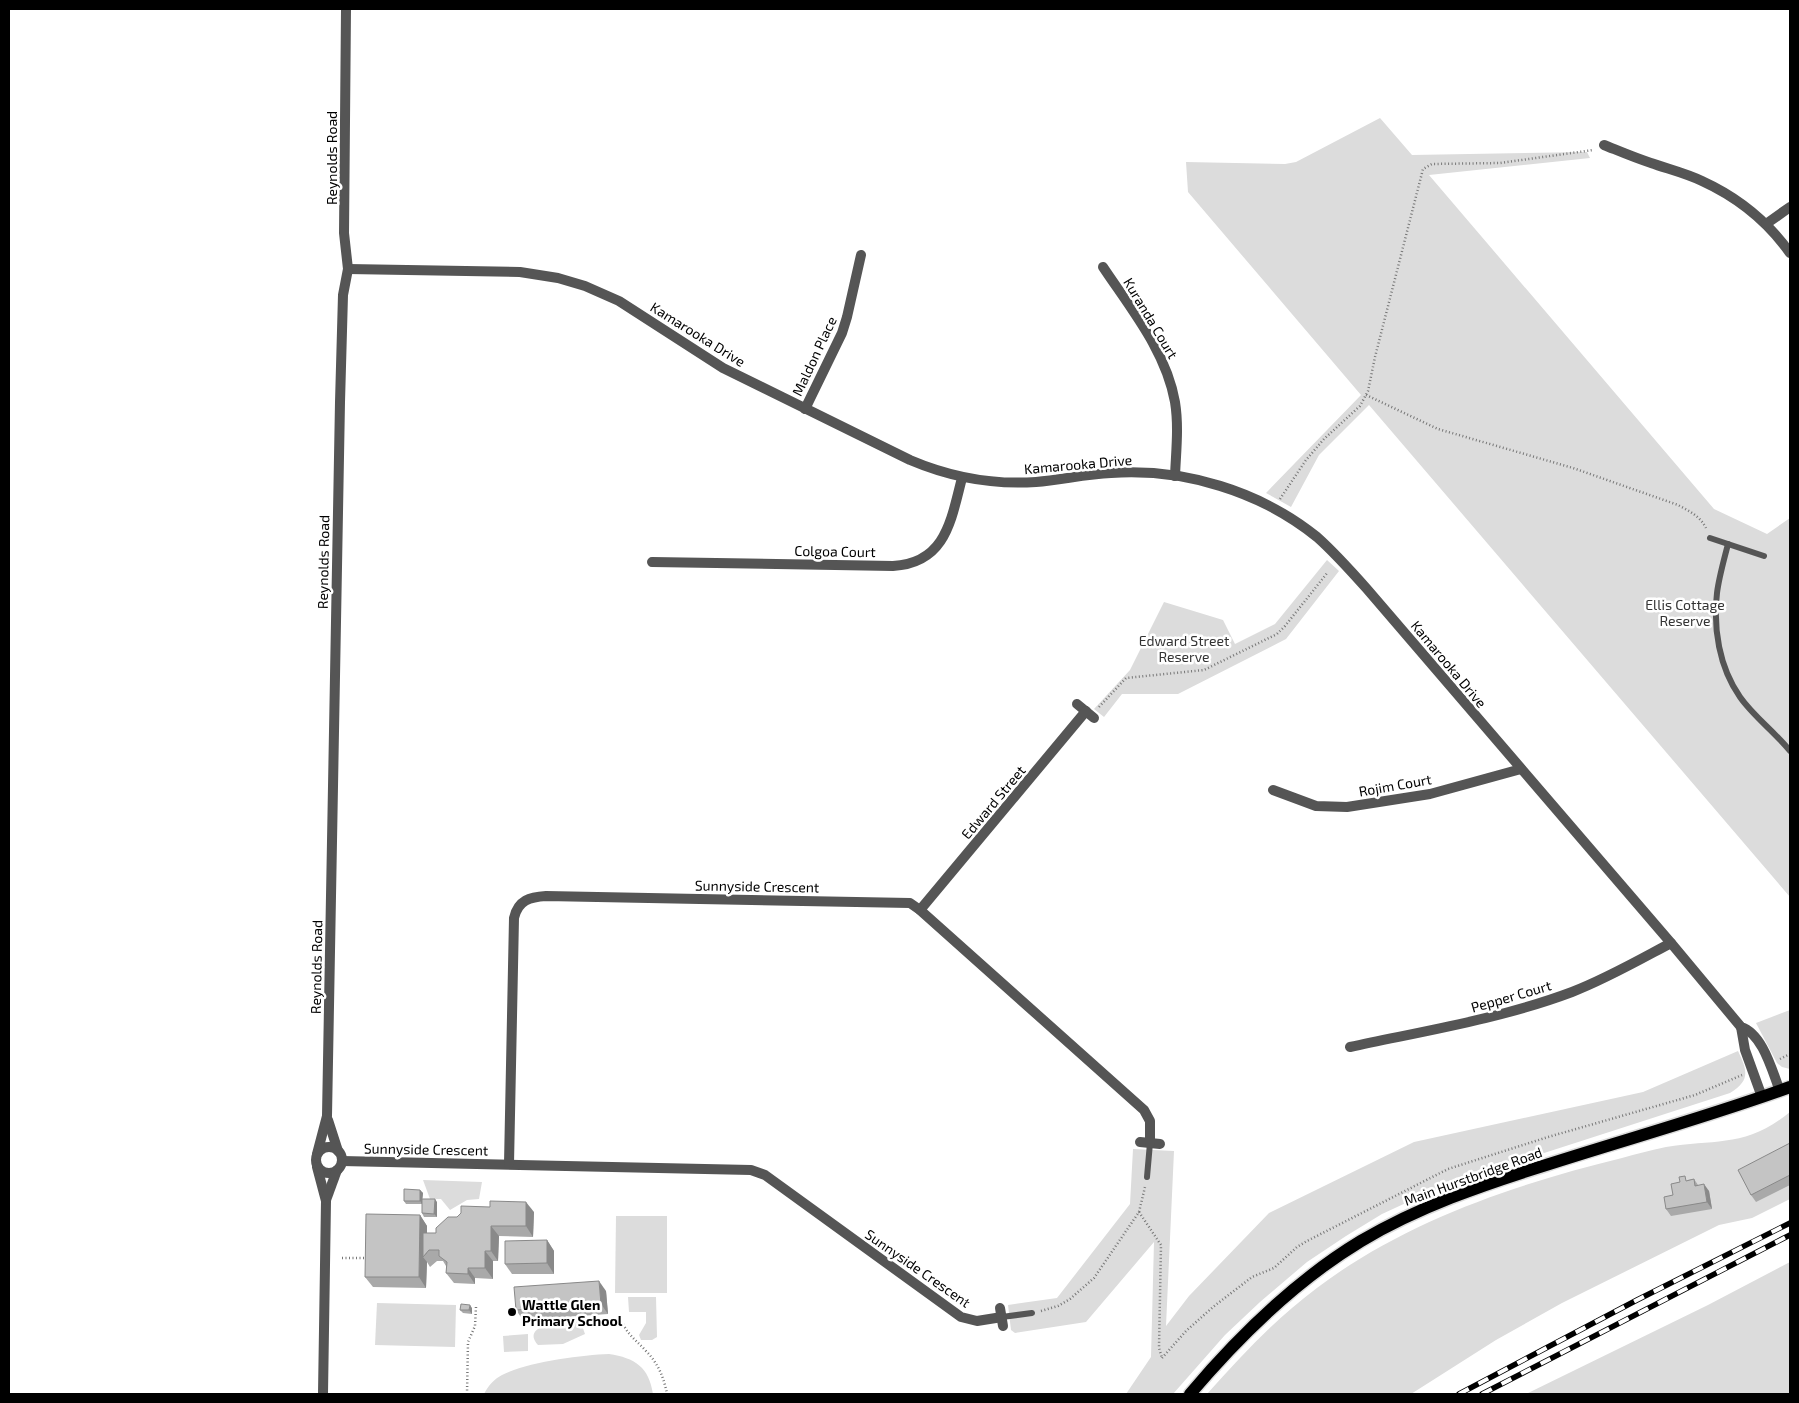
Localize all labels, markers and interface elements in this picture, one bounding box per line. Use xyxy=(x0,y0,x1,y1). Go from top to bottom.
street label: Reynolds Road xyxy=(323,111,340,205)
street label: Kuranda Court xyxy=(1120,274,1182,362)
street label: Kamarooka Drive xyxy=(648,298,748,370)
street label: Maldon Place xyxy=(788,314,840,398)
street label: Kamarooka Drive xyxy=(1023,451,1133,477)
street label: Reynolds Road xyxy=(314,515,332,609)
street label: Colgoa Court xyxy=(794,542,876,560)
park label: Ellis Cottage Reserve xyxy=(1645,596,1725,629)
street label: Kamarooka Drive xyxy=(1408,617,1490,711)
park label: Edward Street Reserve xyxy=(1139,632,1229,665)
street label: Edward Street xyxy=(957,762,1029,842)
street label: Rojim Court xyxy=(1357,770,1433,800)
street label: Sunnyside Crescent xyxy=(695,876,819,896)
street label: Reynolds Road xyxy=(307,920,325,1014)
street label: Pepper Court xyxy=(1469,976,1553,1016)
street label: Sunnyside Crescent xyxy=(364,1139,488,1159)
street label: Main Hurstbridge Road xyxy=(1402,1143,1544,1209)
street label: Sunnyside Crescent xyxy=(862,1225,974,1311)
place label: Wattle Glen Primary School xyxy=(522,1296,623,1329)
marker: Wattle Glen Primary School xyxy=(506,1306,518,1318)

